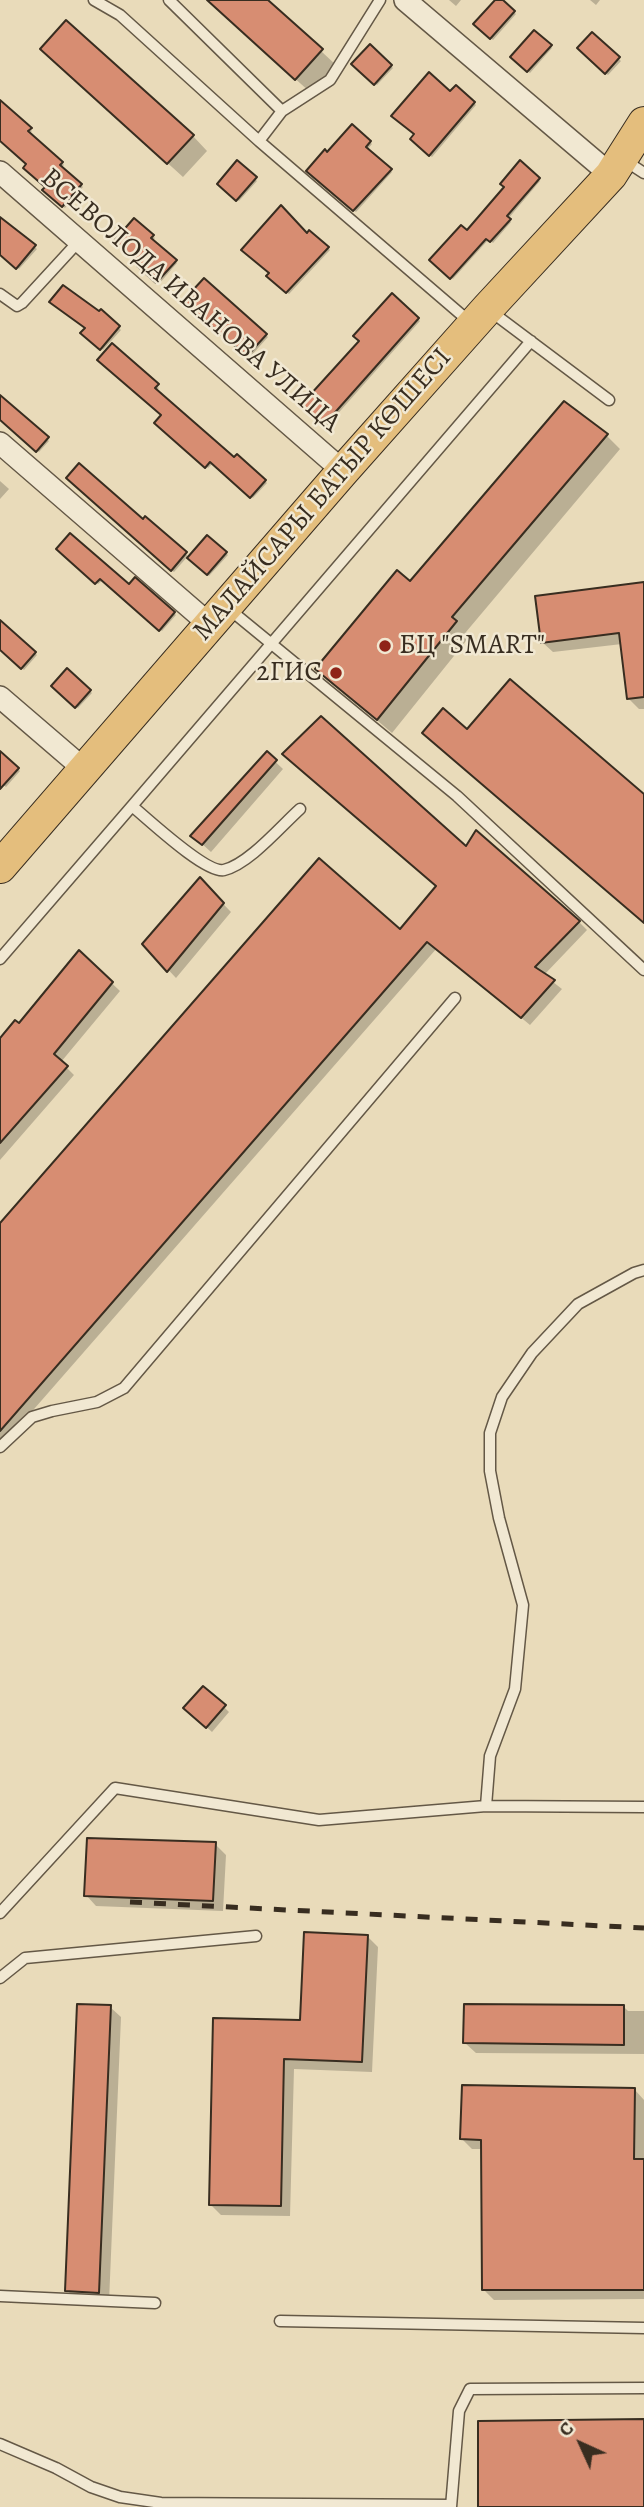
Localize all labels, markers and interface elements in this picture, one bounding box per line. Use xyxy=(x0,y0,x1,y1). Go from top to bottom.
street label: ВСЕВОЛОДА ИВАНОВА УЛИЦА xyxy=(33,162,347,440)
street label: МАЛАЙСАРЫ БАТЫР КӨШЕСІ xyxy=(187,342,459,648)
place label: БЦ "SMART" xyxy=(399,629,545,663)
marker: БЦ "SMART" xyxy=(377,638,393,654)
place label: 2ГИС xyxy=(256,656,322,690)
marker: 2ГИС xyxy=(328,665,344,681)
north arrow xyxy=(546,2409,616,2479)
text: С xyxy=(553,2416,579,2442)

